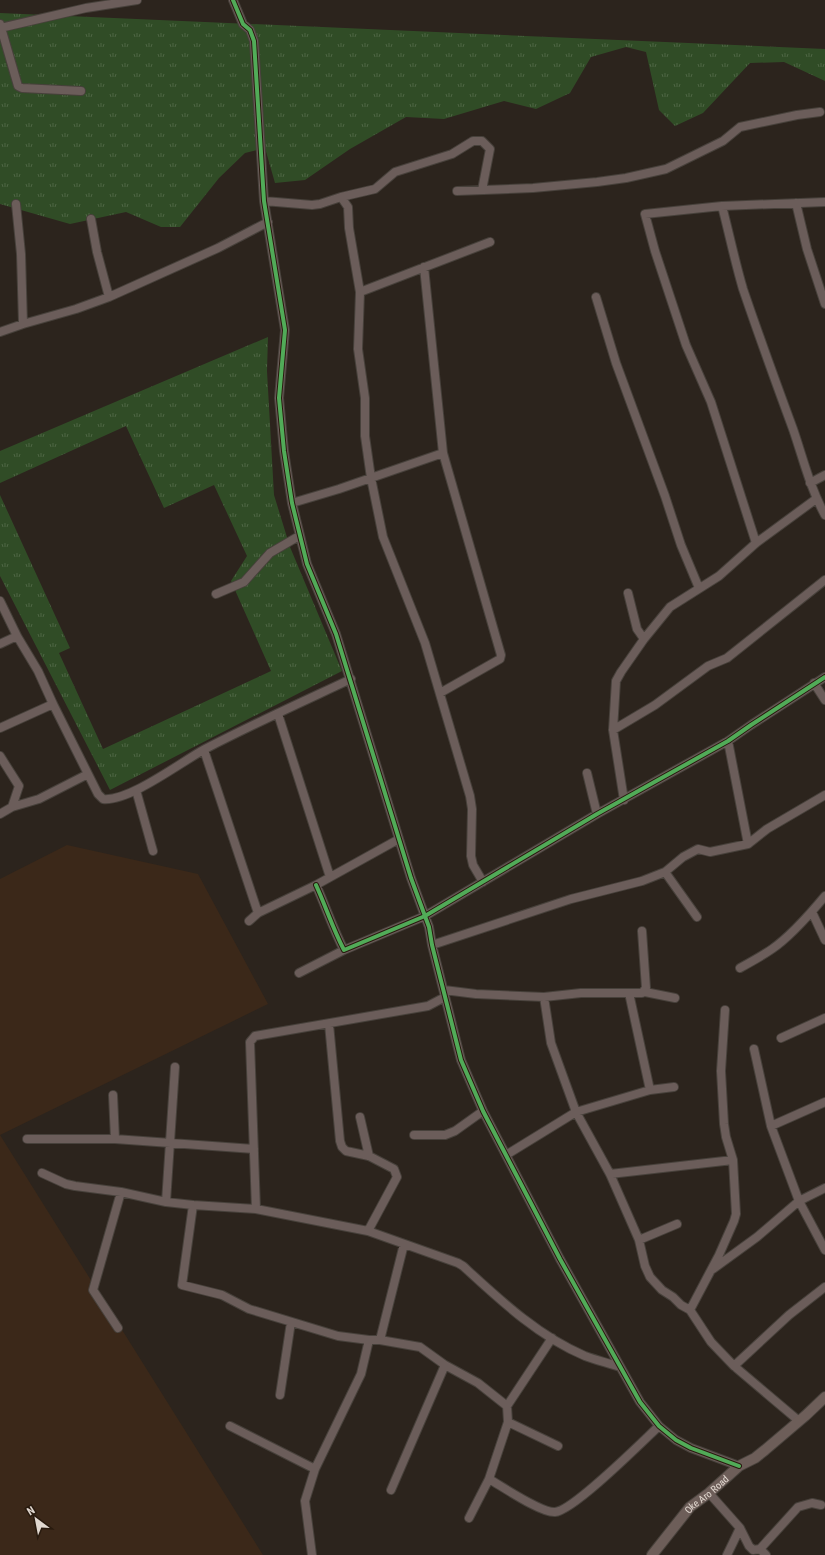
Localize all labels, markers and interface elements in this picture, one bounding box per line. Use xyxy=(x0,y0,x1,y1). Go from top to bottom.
street label: Oke Aro Road xyxy=(682,1473,731,1515)
north arrow xyxy=(16,1499,56,1539)
text: N xyxy=(25,1504,37,1518)

